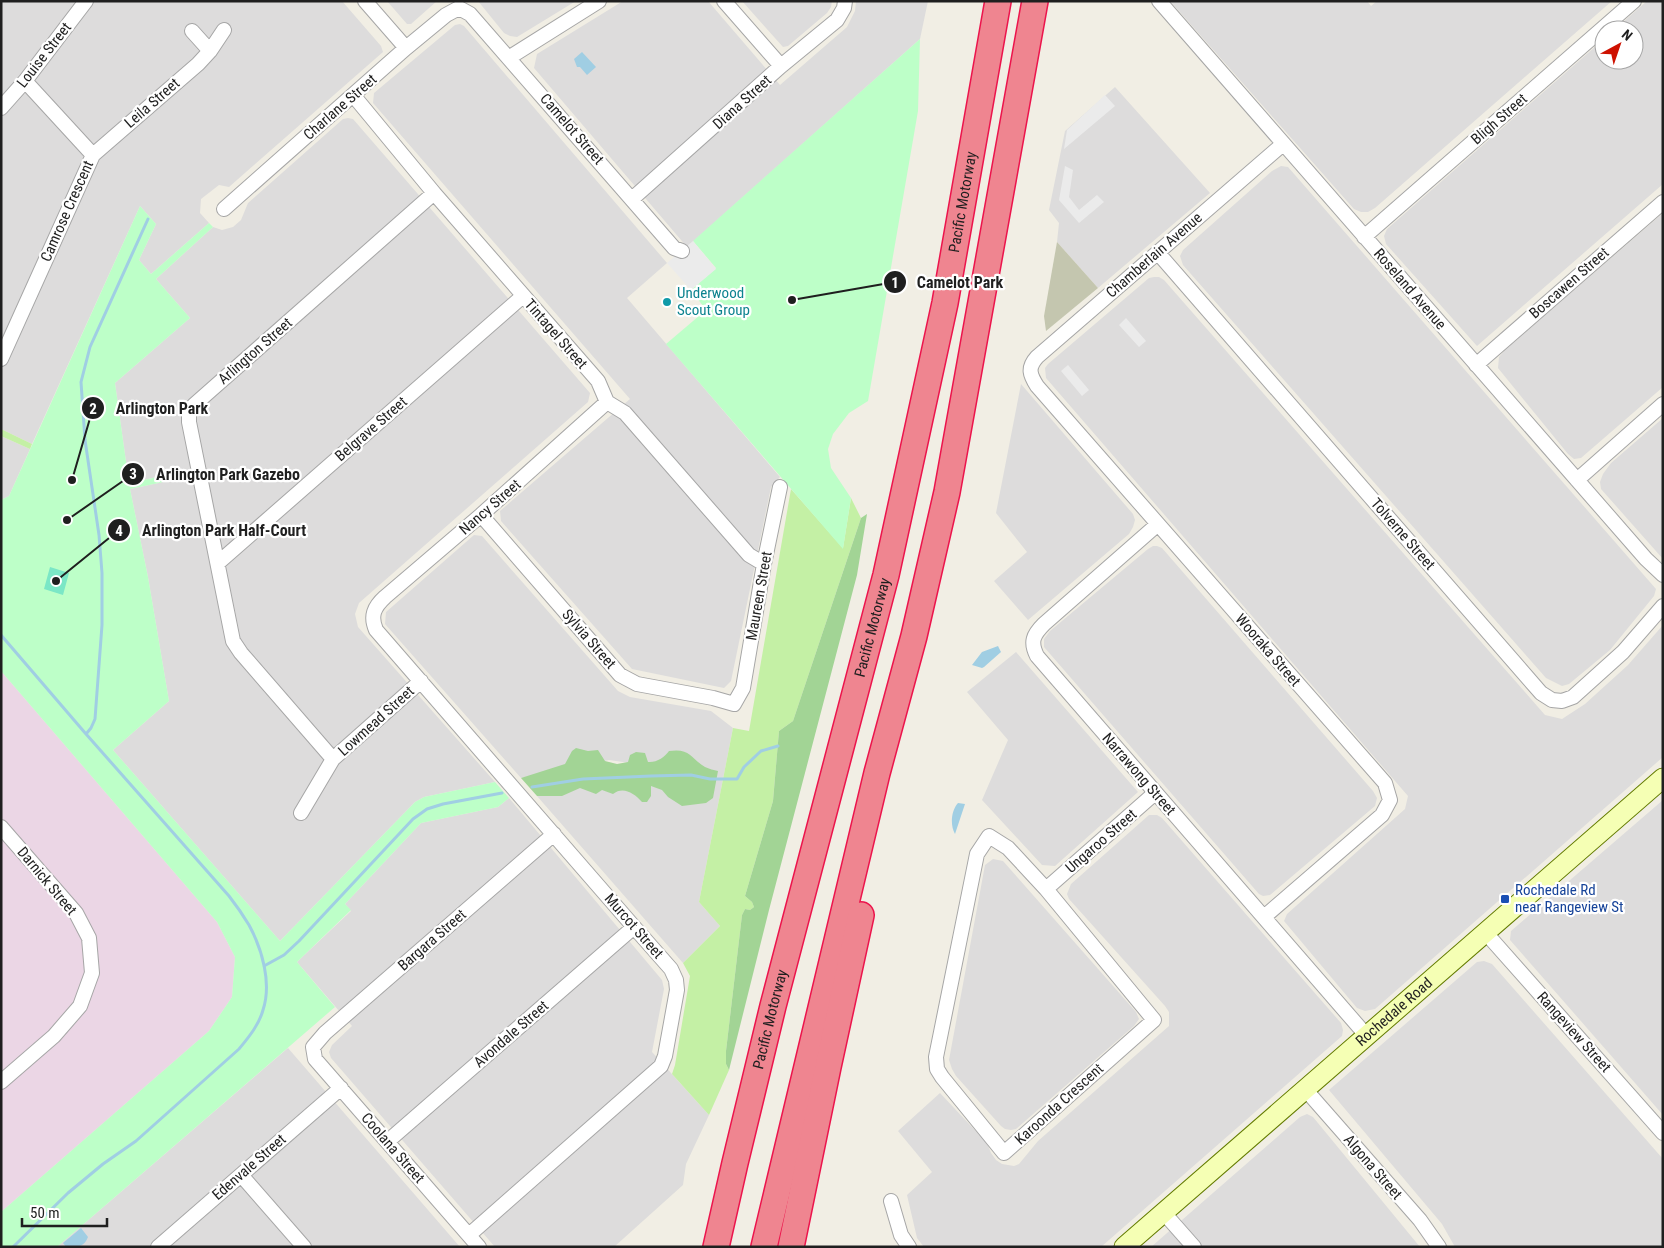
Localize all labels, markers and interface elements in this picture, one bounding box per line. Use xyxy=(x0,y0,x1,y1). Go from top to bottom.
street label: Louise Street xyxy=(13,19,75,91)
north arrow xyxy=(1594,20,1644,70)
text: N xyxy=(1619,26,1636,44)
street label: Charlane Street xyxy=(300,70,380,144)
street label: Diana Street xyxy=(709,71,775,133)
street label: Leila Street xyxy=(121,74,183,132)
street label: Camelot Street xyxy=(536,90,608,168)
street label: Bligh Street xyxy=(1467,90,1531,148)
street label: Pacific Motorway xyxy=(945,150,980,254)
street label: Camrose Crescent xyxy=(37,158,97,264)
street label: Chamberlain Avenue xyxy=(1102,208,1206,302)
street label: Boscawen Street xyxy=(1526,244,1612,322)
street label: Roseland Avenue xyxy=(1370,245,1450,333)
callout: Camelot Park xyxy=(882,267,1013,298)
text: Camelot Park xyxy=(917,273,1003,292)
text: 1 xyxy=(891,274,899,292)
place label: Underwood Scout Group xyxy=(677,284,750,319)
street label: Tintagel Street xyxy=(521,295,591,373)
marker: Underwood Scout Group xyxy=(661,296,673,308)
street label: Arlington Street xyxy=(214,314,296,388)
callout: Arlington Park xyxy=(80,393,218,424)
street label: Belgrave Street xyxy=(331,393,411,465)
text: Arlington Park xyxy=(116,399,209,418)
text: 2 xyxy=(89,400,97,418)
callout: Arlington Park Gazebo xyxy=(121,459,310,490)
text: 3 xyxy=(129,465,137,483)
text: Arlington Park Gazebo xyxy=(156,465,300,484)
street label: Nancy Street xyxy=(456,475,524,539)
street label: Tolverne Street xyxy=(1367,495,1439,573)
callout: Arlington Park Half-Court xyxy=(107,515,316,546)
text: Arlington Park Half-Court xyxy=(142,521,306,540)
text: 4 xyxy=(115,522,123,540)
street label: Maureen Street xyxy=(742,550,776,642)
street label: Pacific Motorway xyxy=(851,576,894,679)
street label: Sylvia Street xyxy=(558,606,620,672)
street label: Wooraka Street xyxy=(1232,610,1304,690)
street label: Lowmead Street xyxy=(334,682,418,760)
street label: Narrawong Street xyxy=(1098,729,1180,819)
street label: Ungaroo Street xyxy=(1062,805,1140,877)
street label: Darnick Street xyxy=(13,843,81,919)
place label: Rochedale Rd near Rangeview St xyxy=(1515,881,1624,916)
street label: Murcot Street xyxy=(601,890,667,962)
marker: Rochedale Rd near Rangeview St xyxy=(1499,893,1511,905)
street label: Bargara Street xyxy=(394,906,470,974)
street label: Pacific Motorway xyxy=(749,968,791,1071)
street label: Rochedale Road xyxy=(1352,974,1436,1050)
street label: Rangeview Street xyxy=(1533,988,1615,1076)
street label: Avondale Street xyxy=(470,997,552,1071)
street label: Karoonda Crescent xyxy=(1011,1060,1107,1148)
street label: Coolana Street xyxy=(358,1109,428,1187)
street label: Edenvale Street xyxy=(209,1130,289,1204)
street label: Algona Street xyxy=(1340,1131,1406,1203)
scale bar xyxy=(22,1196,108,1228)
text: 50 m xyxy=(30,1204,60,1222)

